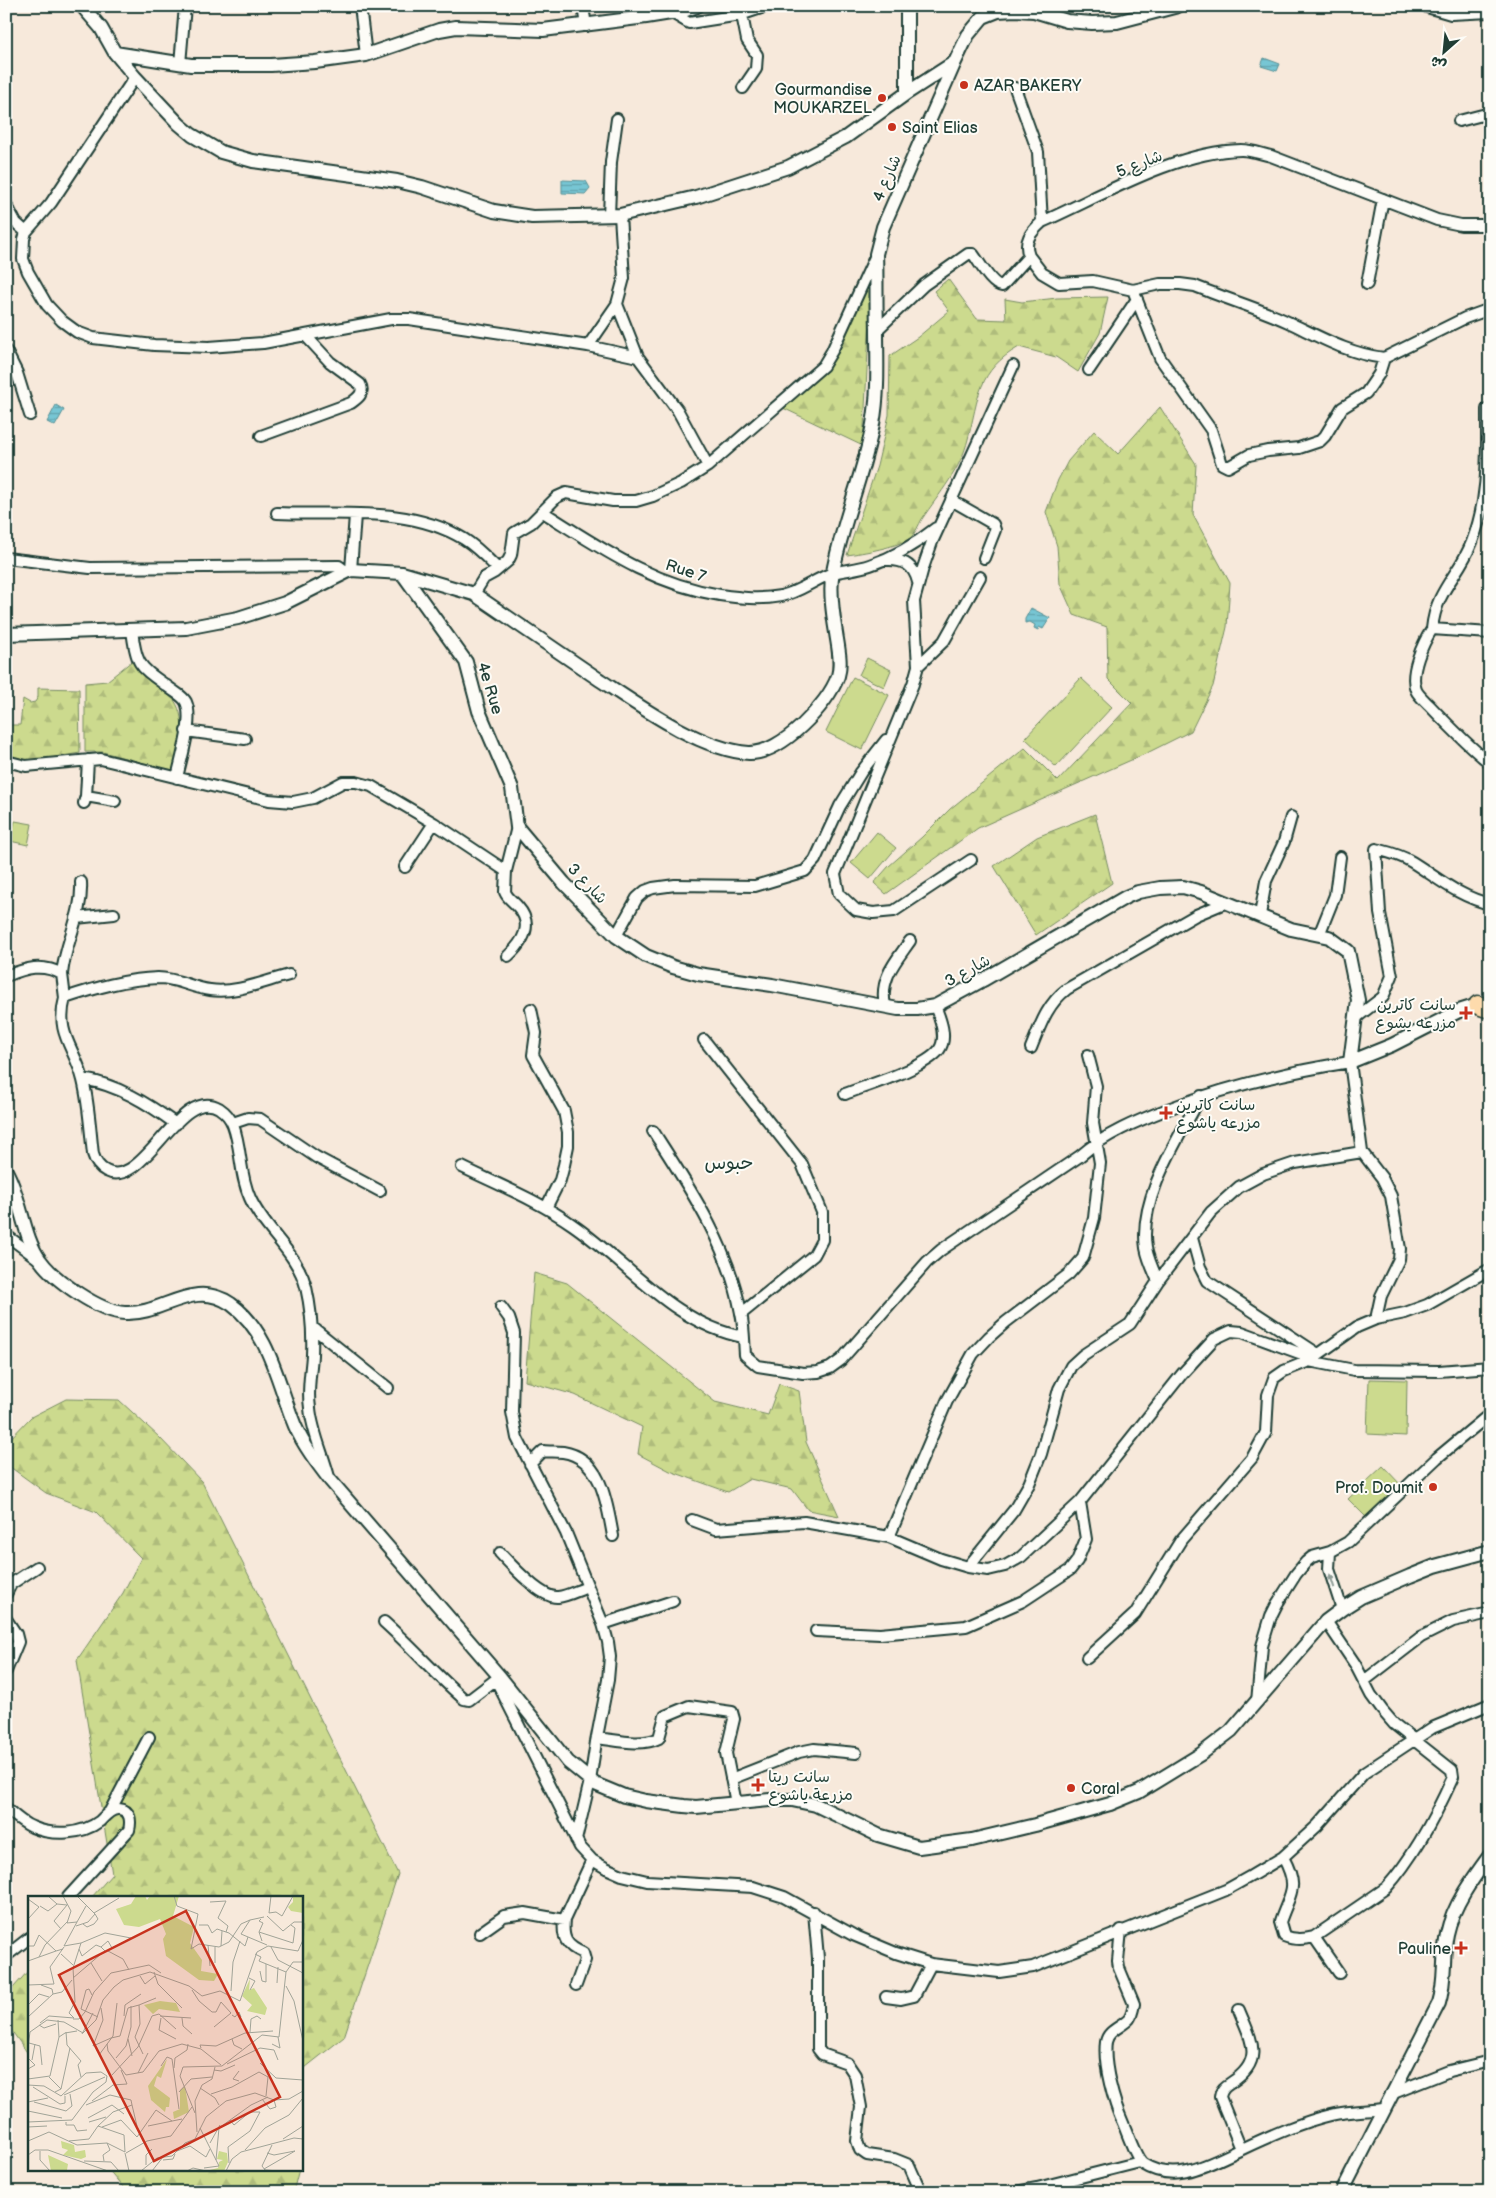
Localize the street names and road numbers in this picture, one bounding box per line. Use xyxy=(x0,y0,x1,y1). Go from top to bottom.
street label: شارع 5 xyxy=(1114,147,1166,183)
street label: شارع 4 xyxy=(869,152,907,205)
street label: Rue 7 xyxy=(663,556,708,587)
street label: 4e Rue xyxy=(473,660,507,717)
street label: شارع 3 xyxy=(562,860,611,909)
street label: شارع 3 xyxy=(942,951,994,992)

